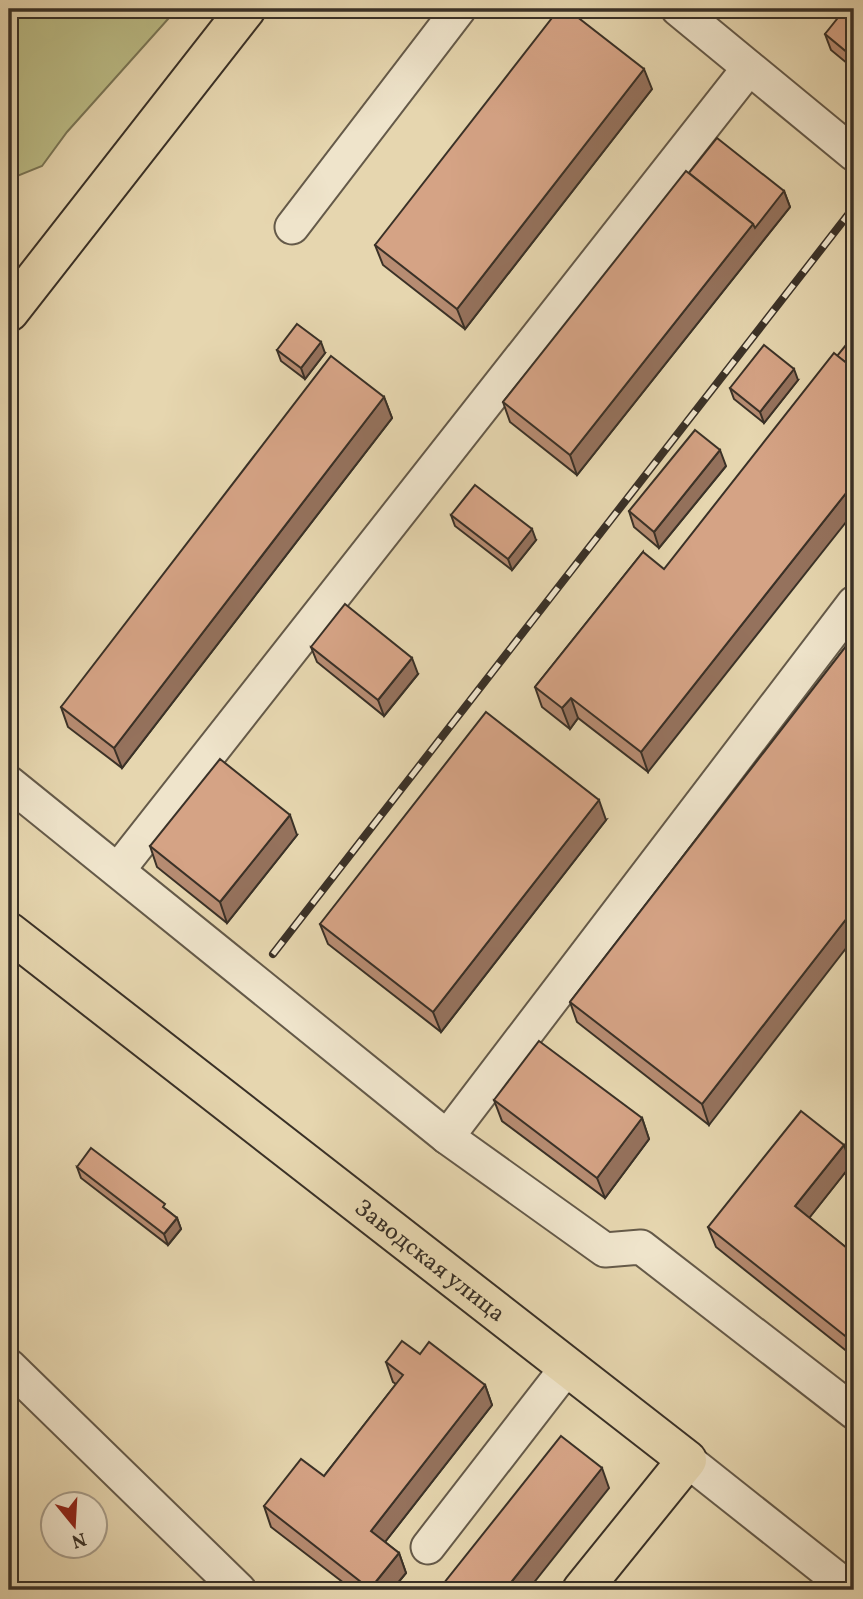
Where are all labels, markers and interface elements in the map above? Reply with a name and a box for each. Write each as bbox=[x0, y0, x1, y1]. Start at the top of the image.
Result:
street label: Заводская улица bbox=[346, 1192, 512, 1331]
north arrow bbox=[38, 1490, 108, 1560]
text: N bbox=[68, 1525, 89, 1554]

